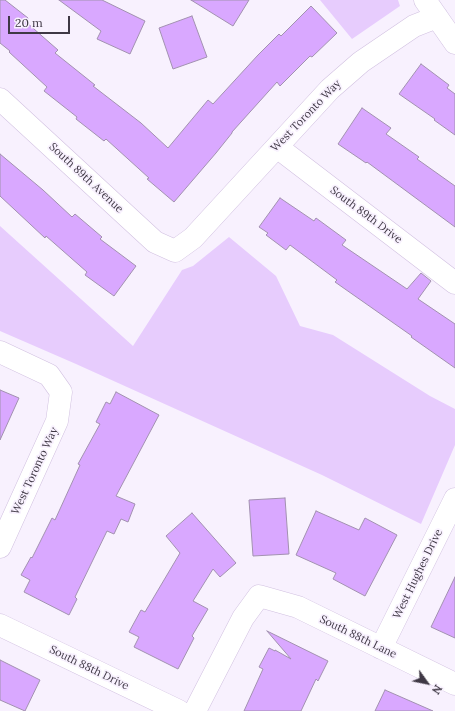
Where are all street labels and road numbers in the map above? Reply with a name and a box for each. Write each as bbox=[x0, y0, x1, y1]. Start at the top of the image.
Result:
street label: West Toronto Way bbox=[268, 77, 344, 155]
street label: South 89th Avenue bbox=[46, 140, 126, 216]
street label: South 89th Drive bbox=[327, 184, 405, 246]
street label: West Toronto Way bbox=[9, 425, 61, 517]
street label: West Hughes Drive bbox=[391, 527, 445, 621]
street label: South 88th Lane bbox=[317, 613, 399, 661]
street label: South 88th Drive bbox=[47, 643, 131, 693]

